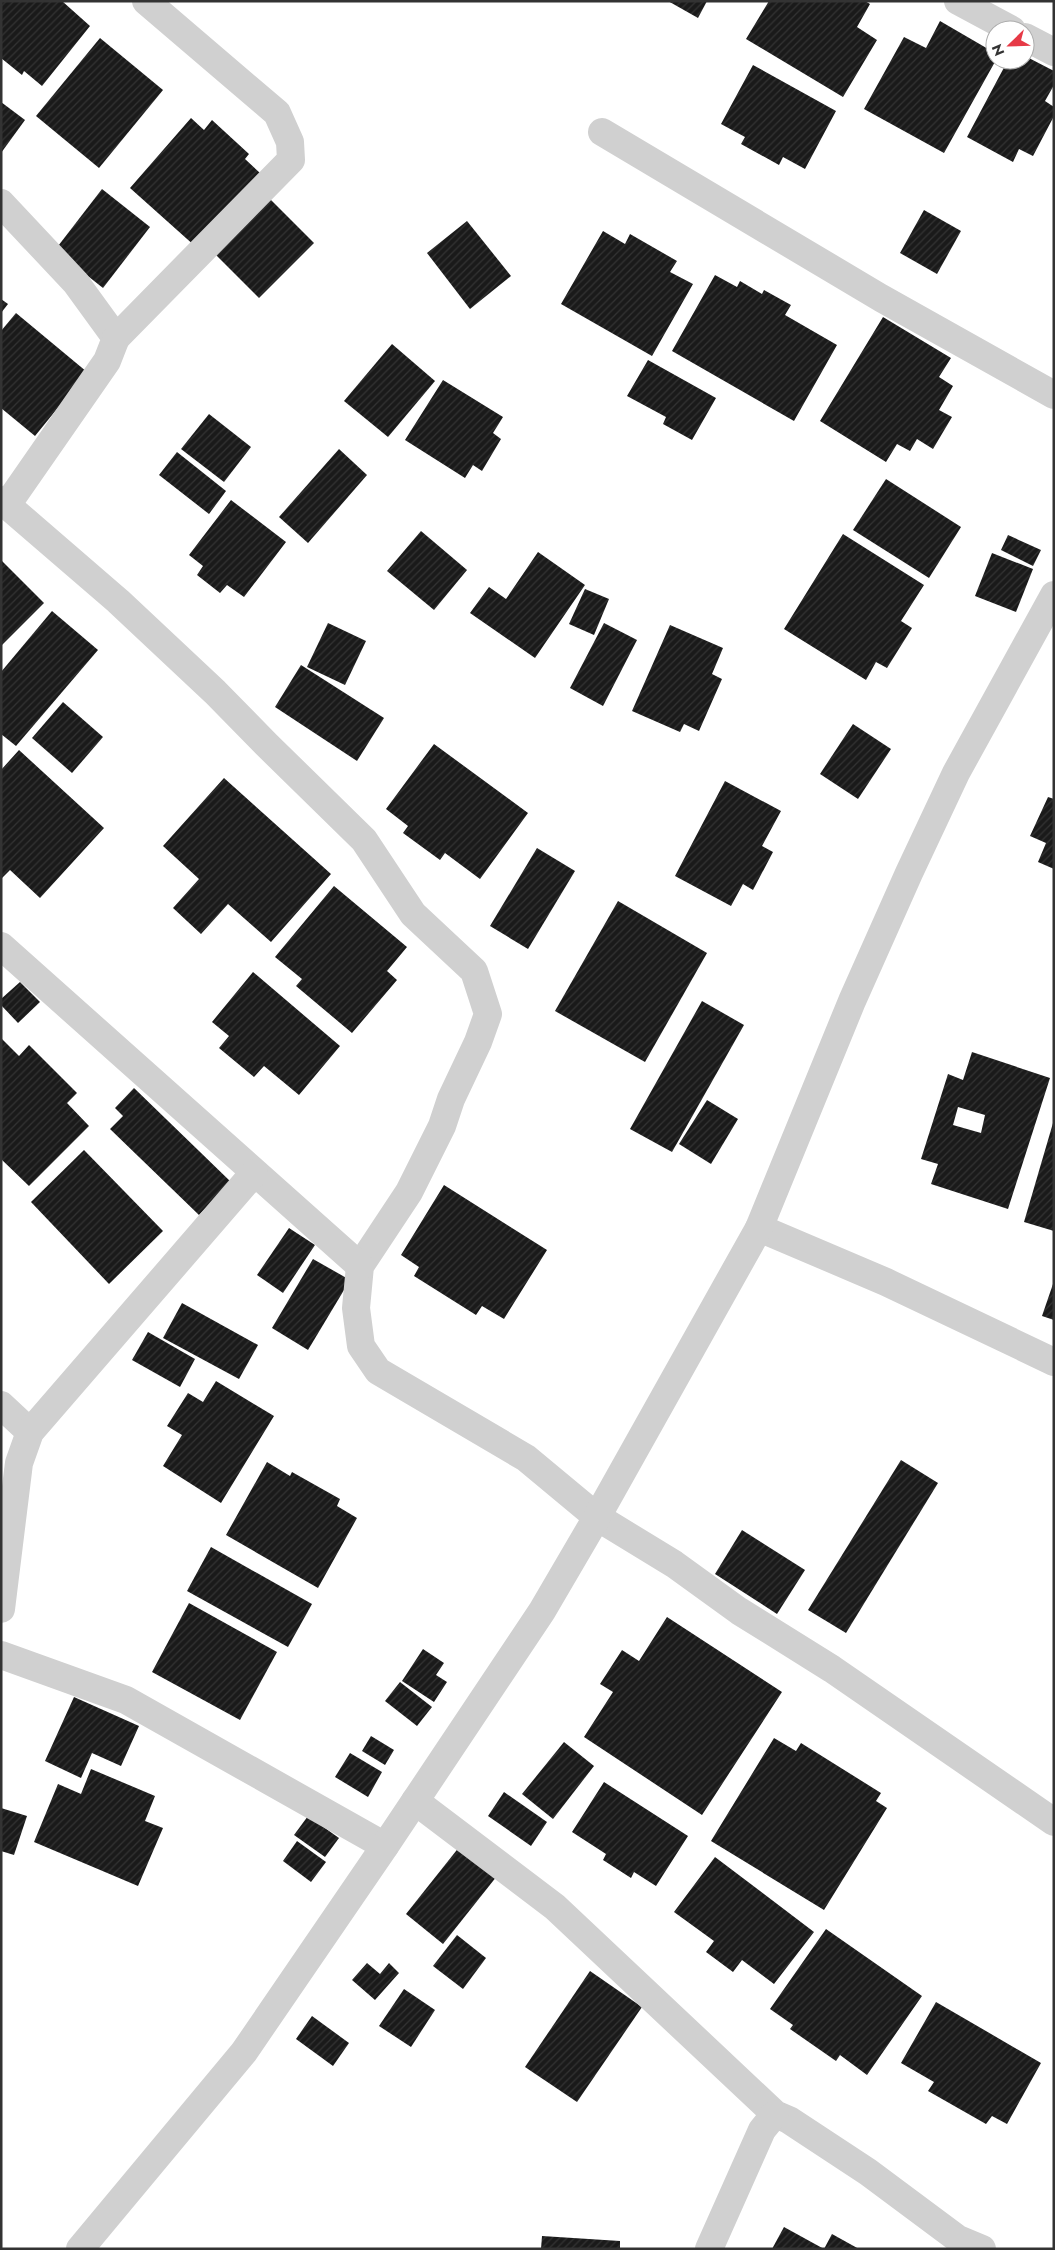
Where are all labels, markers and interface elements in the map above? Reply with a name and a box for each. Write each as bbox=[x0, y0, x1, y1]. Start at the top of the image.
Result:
north arrow bbox=[985, 20, 1035, 70]
text: N bbox=[987, 41, 1009, 59]

